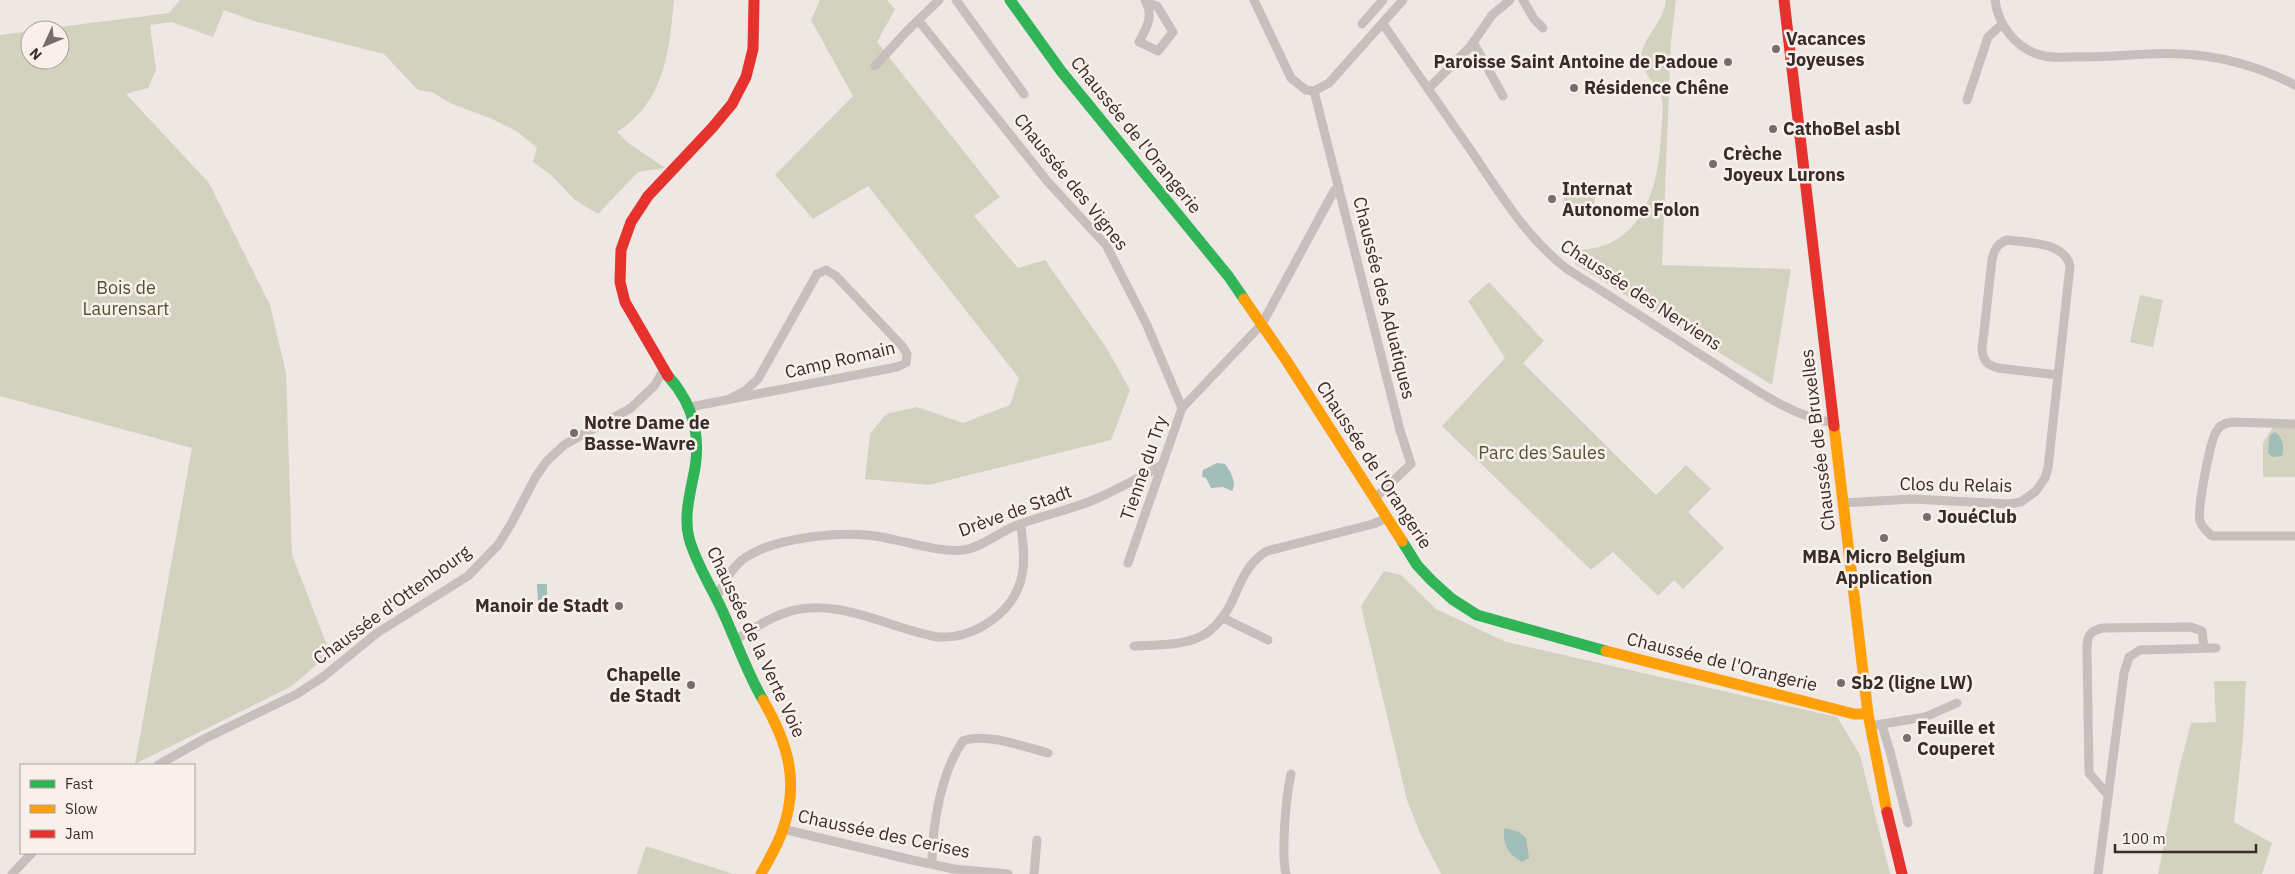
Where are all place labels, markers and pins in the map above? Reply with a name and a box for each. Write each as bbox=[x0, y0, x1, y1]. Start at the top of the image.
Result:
place label: Vacances Joyeuses bbox=[1786, 27, 1866, 71]
marker: Vacances Joyeuses bbox=[1770, 43, 1782, 55]
place label: Paroisse Saint Antoine de Padoue bbox=[1434, 50, 1718, 73]
marker: Paroisse Saint Antoine de Padoue bbox=[1722, 56, 1734, 68]
place label: Résidence Chêne bbox=[1584, 76, 1729, 99]
marker: Résidence Chêne bbox=[1568, 82, 1580, 94]
place label: CathoBel asbl bbox=[1783, 117, 1901, 140]
marker: CathoBel asbl bbox=[1767, 123, 1779, 135]
place label: Crèche Joyeux Lurons bbox=[1723, 142, 1845, 186]
marker: Crèche Joyeux Lurons bbox=[1707, 158, 1719, 170]
place label: Internat Autonome Folon bbox=[1562, 177, 1700, 221]
marker: Internat Autonome Folon bbox=[1546, 193, 1558, 205]
place label: Notre Dame de Basse-Wavre bbox=[584, 411, 710, 455]
marker: Notre Dame de Basse-Wavre bbox=[568, 427, 580, 439]
place label: JouéClub bbox=[1937, 505, 2017, 528]
marker: JouéClub bbox=[1921, 511, 1933, 523]
marker: MBA Micro Belgium Application bbox=[1878, 532, 1890, 544]
place label: MBA Micro Belgium Application bbox=[1802, 545, 1966, 589]
place label: Manoir de Stadt bbox=[475, 594, 609, 617]
marker: Manoir de Stadt bbox=[613, 600, 625, 612]
place label: Chapelle de Stadt bbox=[606, 663, 681, 707]
place label: Sb2 (ligne LW) bbox=[1851, 671, 1973, 694]
marker: Sb2 (ligne LW) bbox=[1835, 677, 1847, 689]
marker: Chapelle de Stadt bbox=[685, 679, 697, 691]
place label: Feuille et Couperet bbox=[1917, 716, 1995, 760]
marker: Feuille et Couperet bbox=[1901, 732, 1913, 744]

